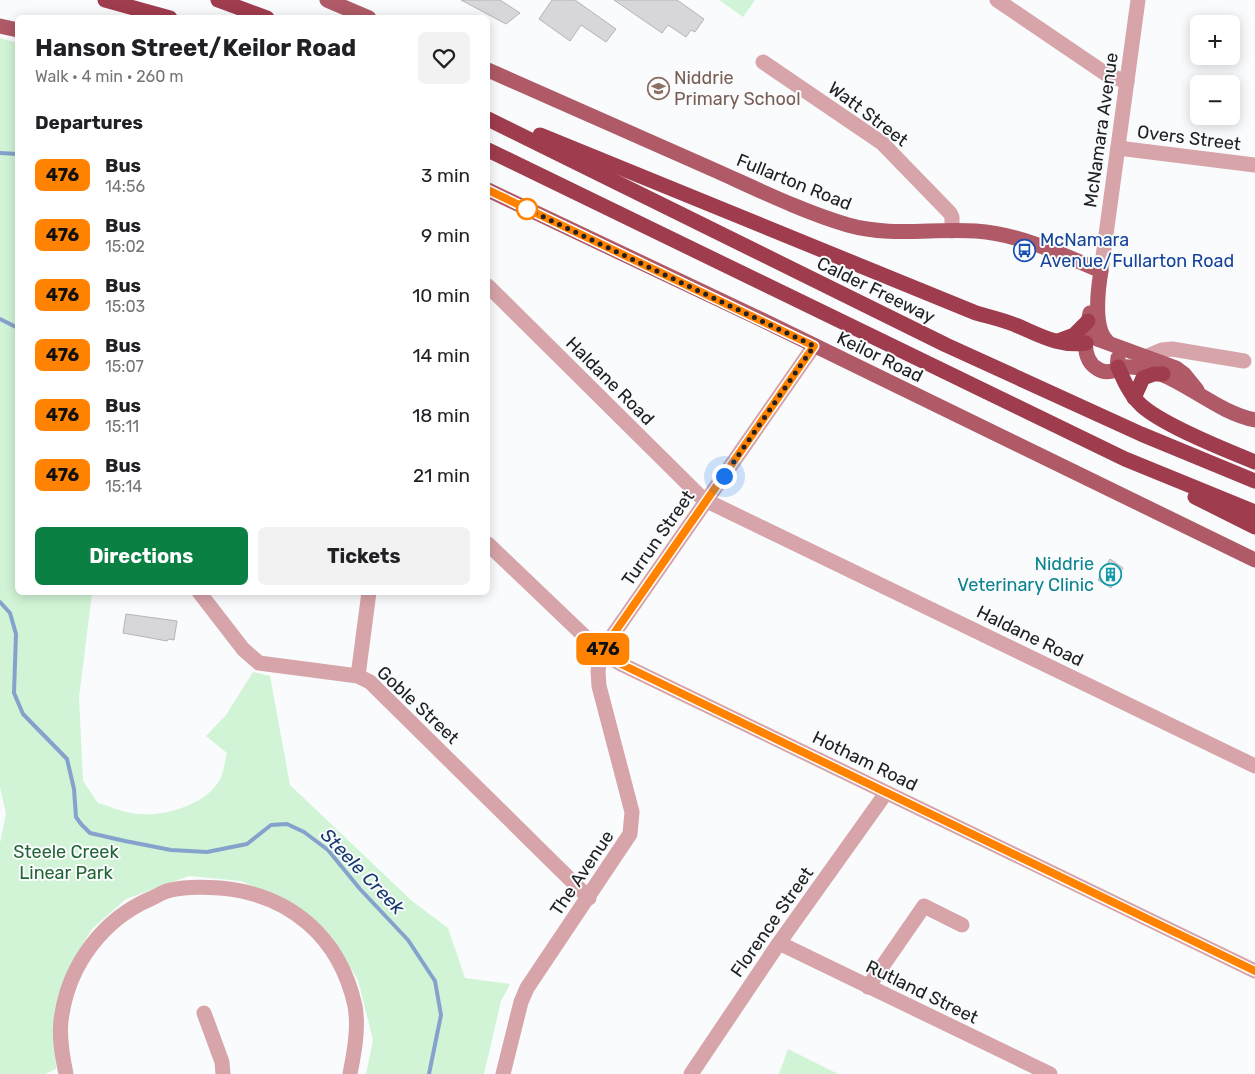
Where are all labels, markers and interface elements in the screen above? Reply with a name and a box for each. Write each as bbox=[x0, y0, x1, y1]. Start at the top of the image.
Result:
map controls bbox=[1190, 15, 1240, 125]
button: + bbox=[1190, 15, 1240, 65]
button: heart bbox=[418, 32, 470, 84]
text: Hanson Street/Keilor Road bbox=[35, 34, 356, 62]
street label: McNamara Avenue bbox=[1079, 51, 1123, 209]
text: Walk · 4 min · 260 m bbox=[35, 67, 184, 86]
place label: Niddrie Primary School bbox=[674, 67, 801, 110]
button: − bbox=[1190, 75, 1240, 125]
school or university icon: Niddrie Primary School bbox=[646, 76, 670, 100]
street label: Watt Street bbox=[824, 77, 912, 151]
text: Departures bbox=[35, 111, 143, 134]
street label: Overs Street bbox=[1136, 121, 1242, 155]
street label: Fullarton Road bbox=[733, 149, 855, 215]
text: Bus bbox=[105, 154, 141, 177]
text: 476 bbox=[46, 164, 79, 186]
text: 3 min bbox=[421, 164, 470, 187]
text: 14:56 bbox=[105, 177, 145, 196]
unlabelled marker bbox=[516, 198, 538, 220]
text: Bus bbox=[105, 214, 141, 237]
text: 476 bbox=[46, 224, 79, 246]
text: 9 min bbox=[421, 224, 470, 247]
place label: McNamara Avenue/Fullarton Road bbox=[1040, 229, 1234, 272]
text: 15:02 bbox=[105, 237, 145, 256]
bus stop icon: McNamara Avenue/Fullarton Road bbox=[1012, 238, 1036, 262]
street label: Calder Freeway bbox=[813, 252, 939, 328]
text: Bus bbox=[105, 274, 141, 297]
text: 476 bbox=[46, 284, 79, 306]
text: 10 min bbox=[412, 284, 470, 307]
text: 15:03 bbox=[105, 297, 145, 316]
street label: Keilor Road bbox=[833, 327, 927, 387]
street label: Haldane Road bbox=[561, 332, 659, 430]
text: Bus bbox=[105, 334, 141, 357]
text: 476 bbox=[46, 344, 79, 366]
text: 14 min bbox=[412, 344, 470, 367]
text: 15:07 bbox=[105, 357, 144, 376]
text: Bus bbox=[105, 394, 141, 417]
text: 476 bbox=[46, 404, 79, 426]
text: 18 min bbox=[412, 404, 470, 427]
text: 15:11 bbox=[105, 417, 139, 436]
text: Bus bbox=[105, 454, 141, 477]
text: 476 bbox=[46, 464, 79, 486]
text: 21 min bbox=[413, 464, 470, 487]
your location bbox=[712, 464, 737, 489]
text: 15:14 bbox=[105, 477, 142, 496]
street label: Turrun Street bbox=[617, 486, 699, 590]
button: Directions bbox=[35, 527, 248, 585]
button: Tickets bbox=[258, 527, 470, 585]
place label: Niddrie Veterinary Clinic bbox=[957, 553, 1094, 596]
building icon: Niddrie Veterinary Clinic bbox=[1098, 562, 1122, 586]
street label: Haldane Road bbox=[973, 601, 1087, 671]
line badge: 476 bbox=[574, 633, 632, 665]
text: 476 bbox=[586, 638, 620, 660]
street label: Goble Street bbox=[372, 661, 464, 749]
street label: Hotham Road bbox=[809, 726, 921, 796]
water label: Steele Creek bbox=[316, 823, 410, 919]
street label: The Avenue bbox=[545, 826, 619, 920]
park label: Steele Creek Linear Park bbox=[13, 841, 119, 884]
street label: Florence Street bbox=[726, 863, 818, 981]
street label: Rutland Street bbox=[862, 955, 982, 1029]

